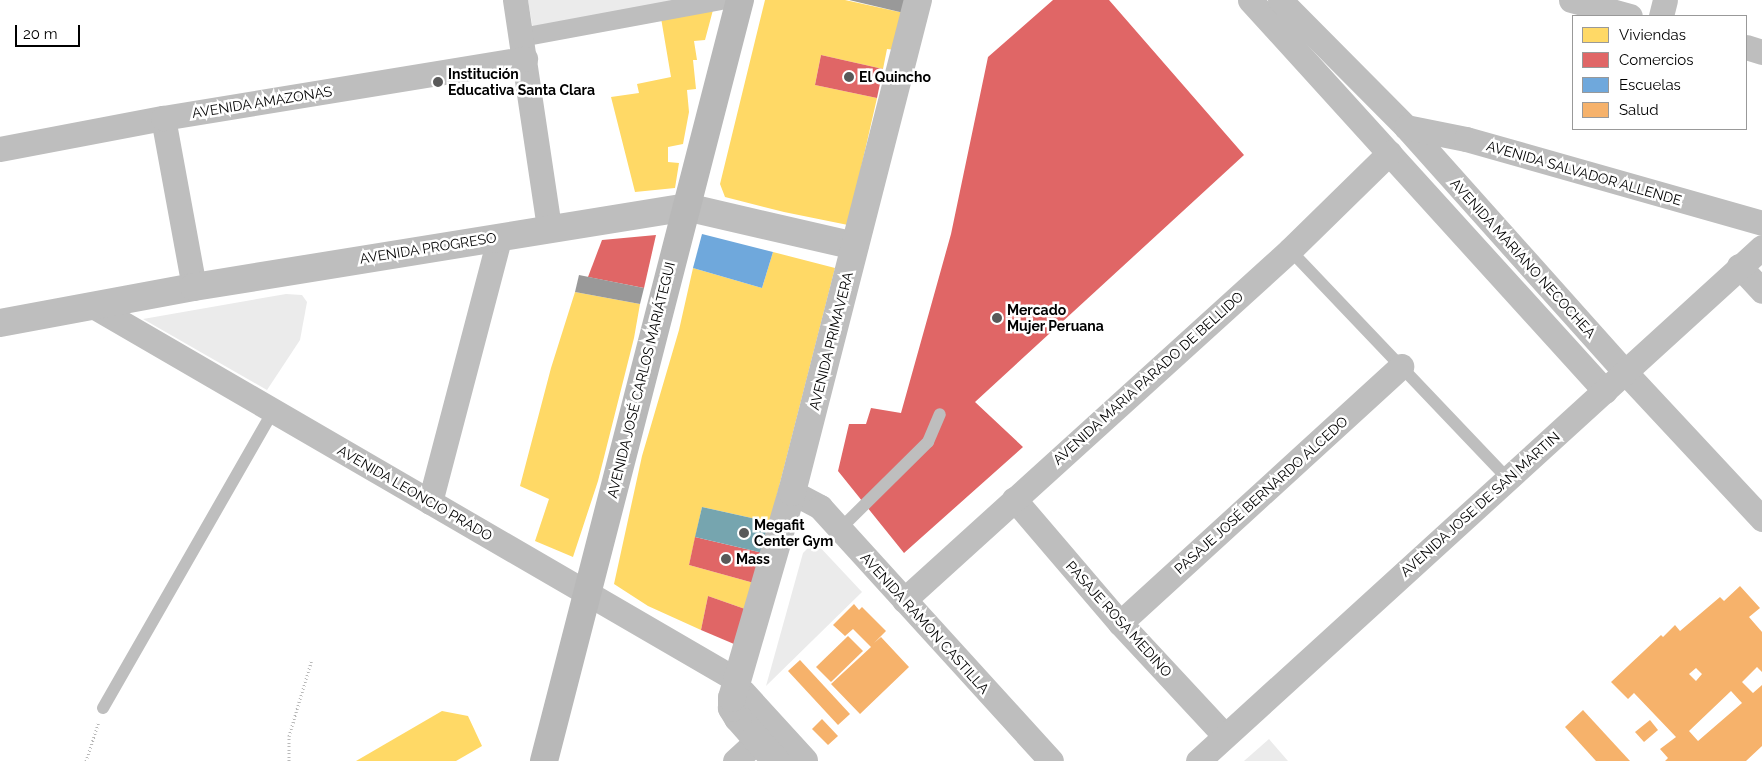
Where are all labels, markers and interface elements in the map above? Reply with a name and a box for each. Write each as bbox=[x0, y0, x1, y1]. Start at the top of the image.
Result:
scale bar bbox=[18, 15, 82, 47]
legend bbox=[1572, 15, 1747, 130]
text: 20 m bbox=[23, 25, 58, 43]
text: Viviendas bbox=[1619, 26, 1686, 44]
text: Comercios bbox=[1619, 51, 1694, 69]
place label: Institución Educativa Santa Clara bbox=[448, 66, 595, 98]
place label: El Quincho bbox=[859, 69, 931, 85]
marker: El Quincho bbox=[843, 71, 855, 83]
marker: Institución Educativa Santa Clara bbox=[432, 76, 444, 88]
text: Escuelas bbox=[1619, 76, 1681, 94]
street label: AVENIDA AMAZONAS bbox=[190, 83, 334, 121]
text: Salud bbox=[1619, 101, 1659, 119]
street label: AVENIDA SALVADOR ALLENDE bbox=[1484, 137, 1684, 209]
street label: AVENIDA MARIANO NECOCHEA bbox=[1447, 175, 1599, 341]
street label: AVENIDA PROGRESO bbox=[358, 229, 498, 267]
street label: AVENIDA JOSÉ CARLOS MARIÁTEGUI bbox=[603, 260, 679, 500]
street label: AVENIDA PRIMAVERA bbox=[806, 270, 856, 412]
street label: AVENIDA MARIA PARADO DE BELLIDO bbox=[1049, 288, 1247, 468]
place label: Mercado Mujer Peruana bbox=[1007, 302, 1104, 334]
marker: Mercado Mujer Peruana bbox=[991, 312, 1003, 324]
street label: PASAJE JOSÉ BERNARDO ALCEDO bbox=[1171, 412, 1351, 578]
street label: AVENIDA JOSE DE SAN MARTIN bbox=[1397, 428, 1563, 580]
street label: AVENIDA LEONCIO PRADO bbox=[334, 442, 496, 544]
place label: Megafit Center Gym bbox=[754, 517, 834, 550]
marker: Megafit Center Gym bbox=[738, 527, 750, 539]
street label: AVENIDA RAMON CASTILLA bbox=[857, 549, 993, 697]
place label: Mass bbox=[736, 551, 770, 567]
marker: Mass bbox=[720, 553, 732, 565]
street label: PASAJE ROSA MEDINO bbox=[1062, 557, 1176, 681]

